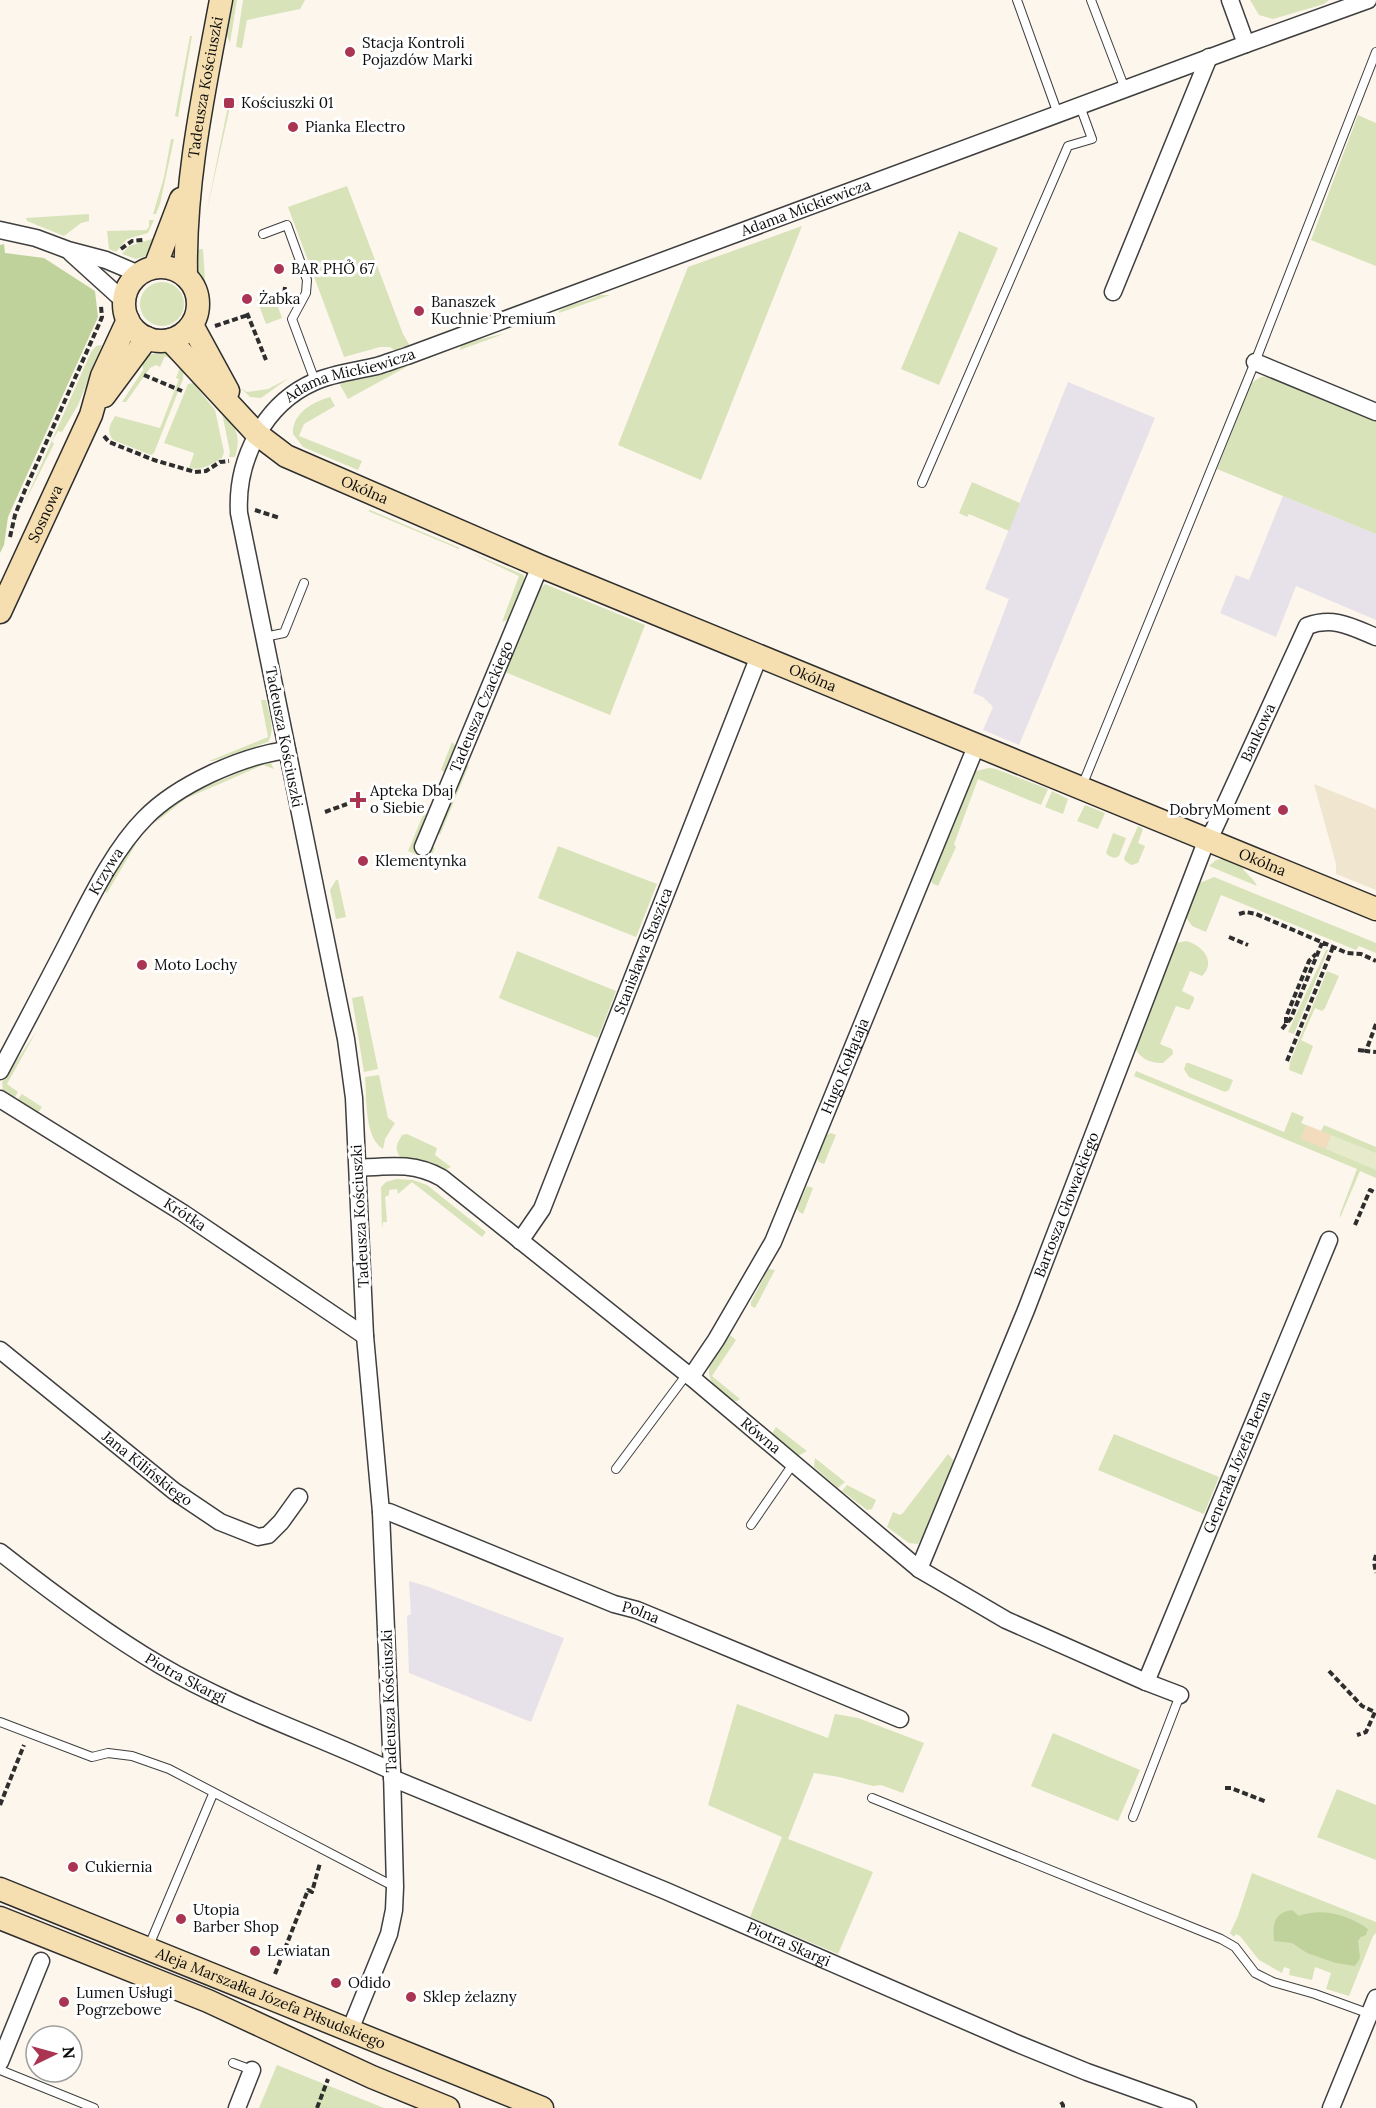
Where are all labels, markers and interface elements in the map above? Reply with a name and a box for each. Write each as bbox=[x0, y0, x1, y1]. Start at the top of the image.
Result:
street label: Tadeusza Kościuszki bbox=[184, 15, 227, 159]
place label: Stacja Kontroli Pojazdów Marki bbox=[362, 33, 473, 69]
marker: Stacja Kontroli Pojazdów Marki bbox=[343, 45, 357, 59]
place label: Kościuszki 01 bbox=[241, 93, 334, 112]
marker: Kościuszki 01 bbox=[222, 96, 236, 110]
place label: Pianka Electro bbox=[305, 117, 405, 136]
marker: Pianka Electro bbox=[286, 120, 300, 134]
street label: Adama Mickiewicza bbox=[737, 174, 873, 240]
place label: BAR PHỞ 67 bbox=[291, 259, 375, 278]
marker: BAR PHỞ 67 bbox=[272, 262, 286, 276]
place label: Żabka bbox=[259, 289, 301, 308]
marker: Żabka bbox=[240, 292, 254, 306]
place label: Banaszek Kuchnie Premium bbox=[431, 292, 556, 328]
marker: Banaszek Kuchnie Premium bbox=[412, 304, 426, 318]
street label: Adama Mickiewicza bbox=[280, 344, 418, 407]
street label: Okólna bbox=[338, 471, 391, 508]
street label: Sosnowa bbox=[23, 482, 66, 546]
street label: Tadeusza Czackiego bbox=[445, 638, 517, 775]
street label: Okólna bbox=[786, 659, 840, 696]
street label: Tadeusza Kościuszki bbox=[262, 665, 307, 809]
street label: Bankowa bbox=[1236, 700, 1279, 765]
place label: Apteka Dbaj o Siebie bbox=[369, 781, 453, 817]
marker: Apteka Dbaj o Siebie bbox=[351, 793, 365, 807]
place label: DobryMoment bbox=[1169, 800, 1271, 819]
marker: DobryMoment bbox=[1276, 803, 1290, 817]
street label: Krzywa bbox=[84, 843, 127, 898]
street label: Okólna bbox=[1236, 844, 1289, 880]
place label: Klementynka bbox=[375, 851, 467, 870]
marker: Klementynka bbox=[356, 854, 370, 868]
street label: Stanisława Staszica bbox=[609, 885, 676, 1017]
place label: Moto Lochy bbox=[154, 955, 237, 974]
marker: Moto Lochy bbox=[135, 958, 149, 972]
street label: Hugo Kołłątaja bbox=[816, 1015, 873, 1117]
street label: Bartosza Głowackiego bbox=[1029, 1129, 1103, 1280]
street label: Tadeusza Kościuszki bbox=[346, 1144, 373, 1288]
street label: Krótka bbox=[160, 1193, 210, 1235]
street label: Generała Józefa Bema bbox=[1199, 1388, 1275, 1536]
street label: Równa bbox=[737, 1413, 785, 1458]
street label: Jana Kilińskiego bbox=[98, 1426, 196, 1510]
street label: Polna bbox=[620, 1596, 663, 1627]
street label: Tadeusza Kościuszki bbox=[377, 1629, 400, 1773]
street label: Piotra Skargi bbox=[142, 1648, 230, 1707]
place label: Cukiernia bbox=[85, 1857, 153, 1876]
marker: Cukiernia bbox=[66, 1860, 80, 1874]
place label: Utopia Barber Shop bbox=[193, 1900, 279, 1936]
marker: Utopia Barber Shop bbox=[174, 1912, 188, 1926]
street label: Piotra Skargi bbox=[744, 1917, 834, 1970]
place label: Lewiatan bbox=[267, 1941, 330, 1960]
street label: Aleja Marszałka Józefa Piłsudskiego bbox=[152, 1943, 389, 2053]
marker: Lewiatan bbox=[248, 1944, 262, 1958]
place label: Odido bbox=[348, 1973, 391, 1992]
marker: Odido bbox=[329, 1976, 343, 1990]
place label: Lumen Usługi Pogrzebowe bbox=[76, 1983, 173, 2019]
place label: Sklep żelazny bbox=[423, 1987, 517, 2006]
marker: Sklep żelazny bbox=[404, 1990, 418, 2004]
marker: Lumen Usługi Pogrzebowe bbox=[57, 1995, 71, 2009]
north arrow bbox=[24, 2024, 84, 2084]
text: N bbox=[58, 2046, 79, 2060]

